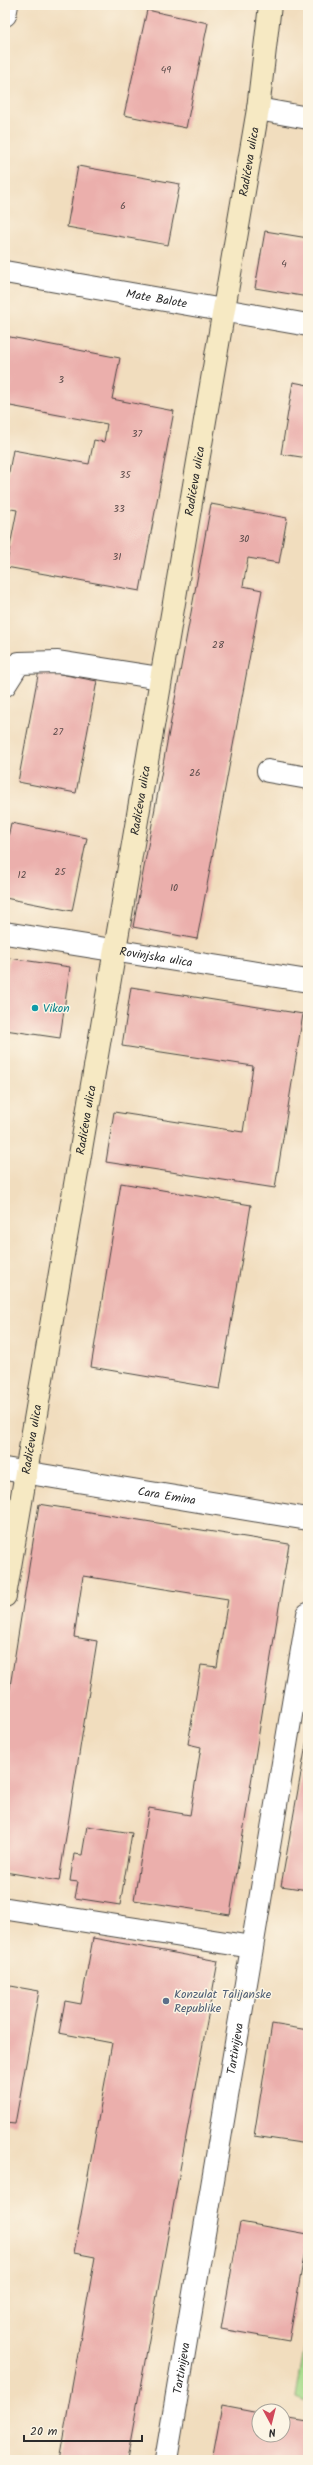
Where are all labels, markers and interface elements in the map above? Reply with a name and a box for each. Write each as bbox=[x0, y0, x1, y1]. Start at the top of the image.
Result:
house number: 49 bbox=[161, 62, 171, 78]
street label: Radićeva ulica bbox=[234, 125, 265, 198]
house number: 6 bbox=[120, 198, 126, 214]
house number: 4 bbox=[281, 256, 287, 272]
street label: Mate Balote bbox=[125, 284, 189, 314]
house number: 3 bbox=[58, 372, 64, 388]
house number: 37 bbox=[132, 426, 143, 442]
street label: Radićeva ulica bbox=[180, 444, 211, 517]
house number: 35 bbox=[119, 467, 131, 483]
house number: 33 bbox=[113, 501, 125, 517]
house number: 30 bbox=[239, 531, 249, 547]
house number: 31 bbox=[113, 549, 121, 565]
house number: 28 bbox=[212, 637, 225, 653]
house number: 27 bbox=[53, 724, 64, 740]
street label: Radićeva ulica bbox=[126, 764, 156, 837]
house number: 26 bbox=[189, 765, 201, 781]
house number: 25 bbox=[54, 864, 66, 880]
house number: 12 bbox=[18, 867, 27, 883]
house number: 10 bbox=[170, 880, 178, 896]
street label: Rovinjska ulica bbox=[118, 942, 194, 973]
place label: Vikon bbox=[43, 999, 70, 1018]
marker: Vikon bbox=[30, 1003, 40, 1013]
street label: Radićeva ulica bbox=[71, 1083, 102, 1156]
street label: Radićeva ulica bbox=[17, 1403, 47, 1476]
street label: Cara Emina bbox=[136, 1482, 198, 1510]
place label: Konzulat Talijanske Republike bbox=[174, 1985, 272, 2018]
marker: Konzulat Talijanske Republike bbox=[161, 1996, 171, 2006]
street label: Tartinijeva bbox=[222, 2021, 249, 2076]
street label: Tartinijeva bbox=[168, 2341, 196, 2396]
north arrow bbox=[251, 2403, 291, 2443]
scale bar bbox=[24, 2417, 142, 2443]
text: 20 m bbox=[30, 2422, 58, 2441]
text: N bbox=[268, 2423, 277, 2441]

